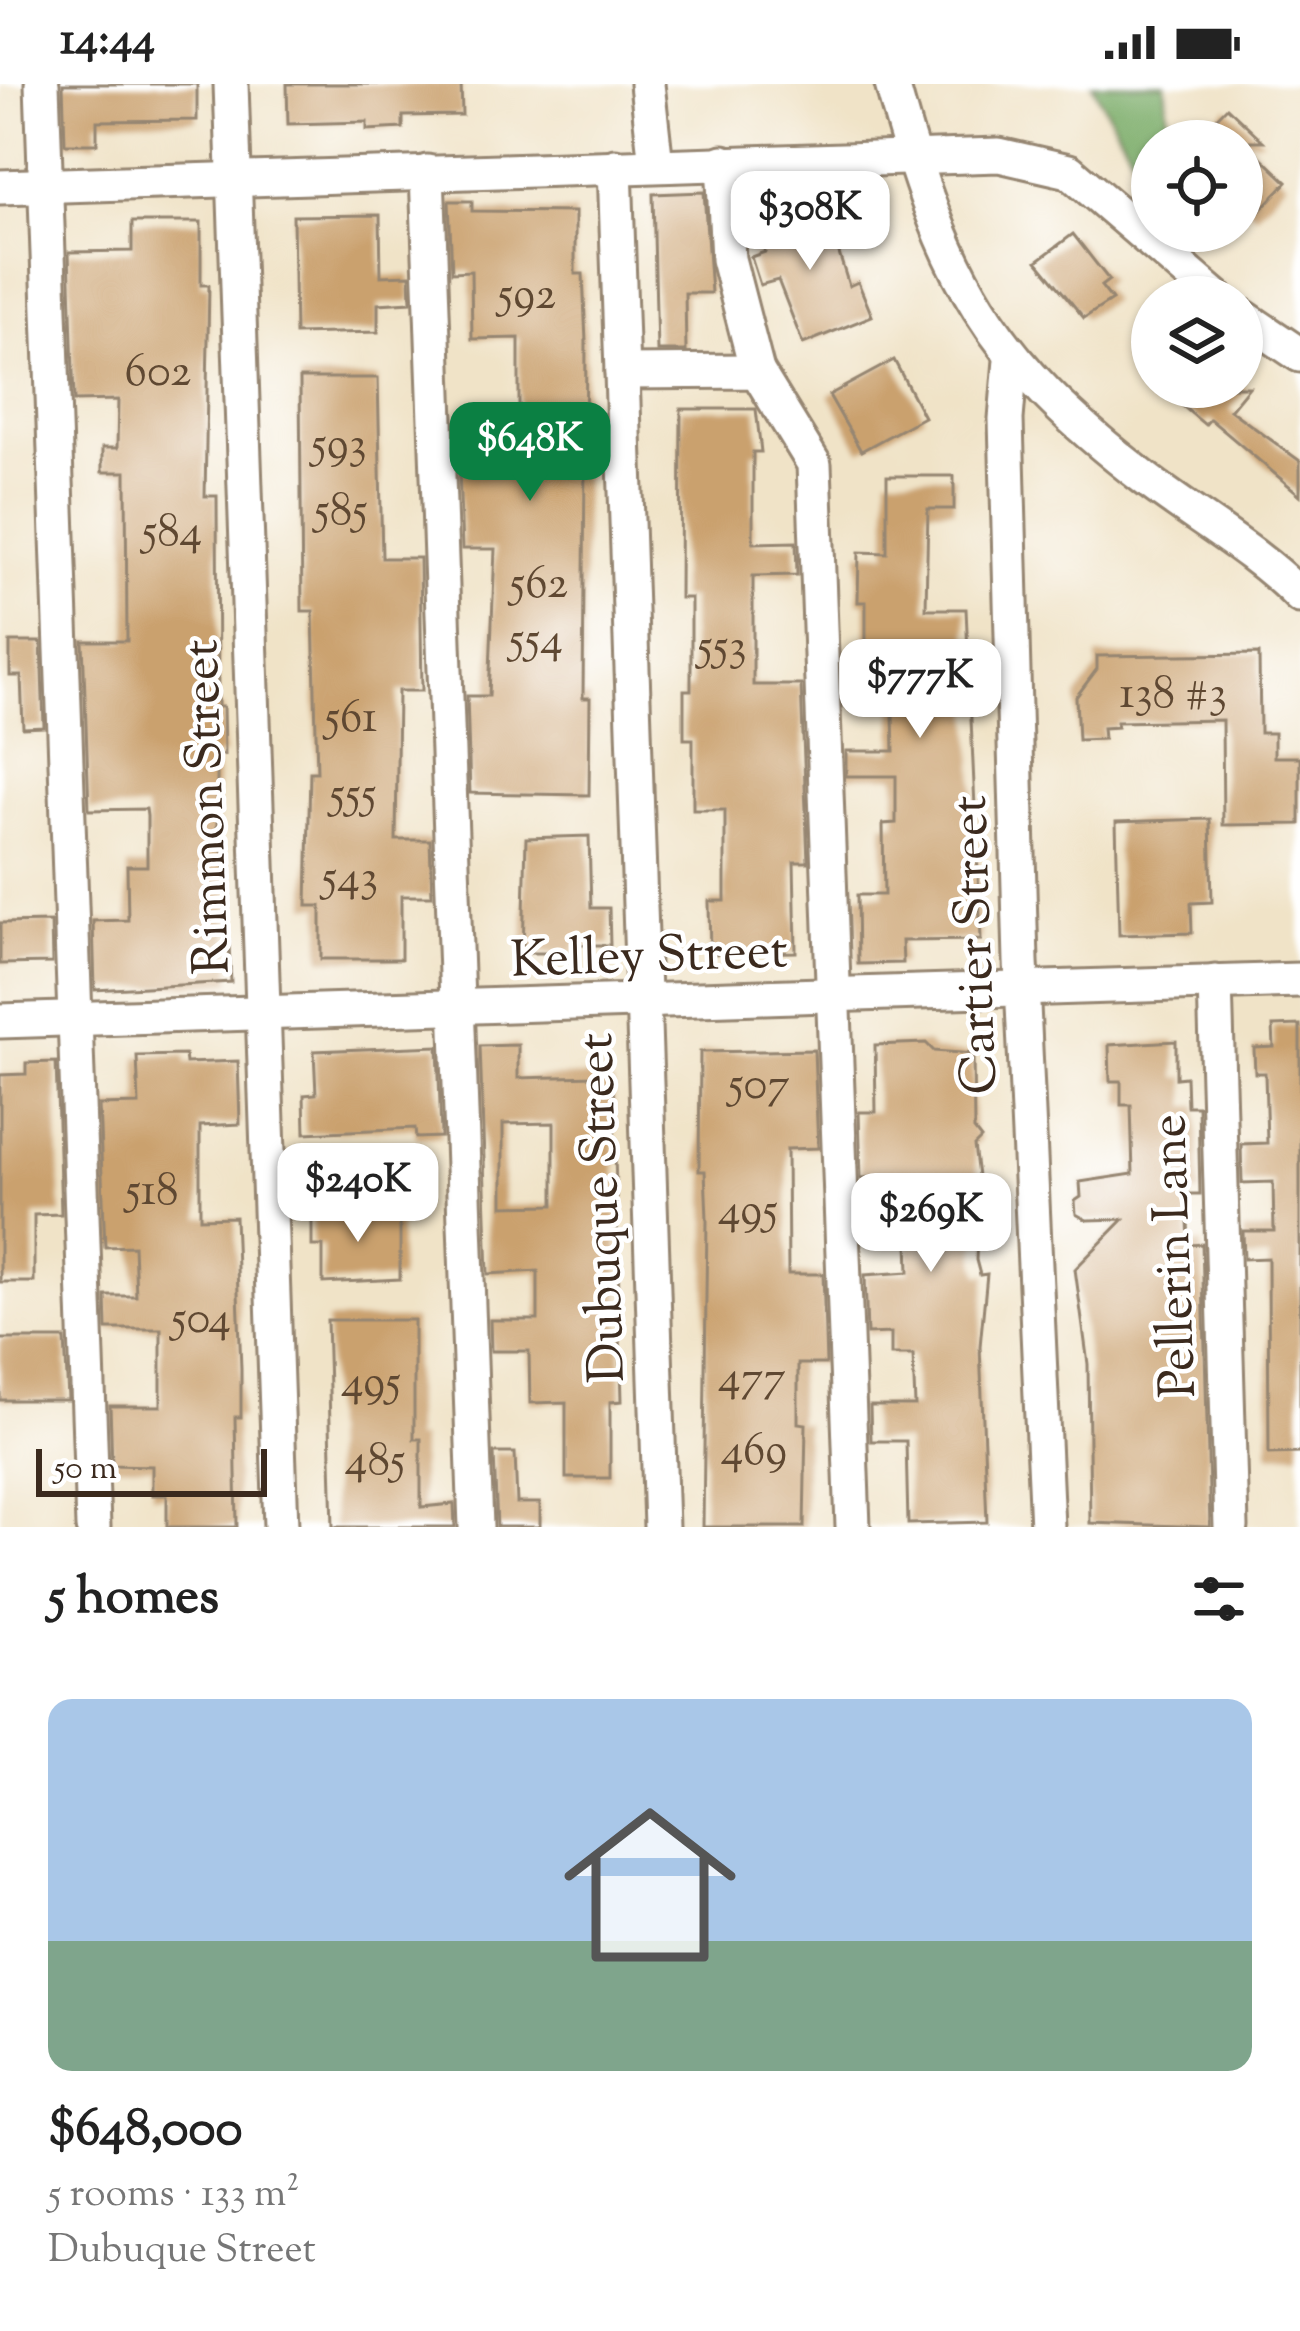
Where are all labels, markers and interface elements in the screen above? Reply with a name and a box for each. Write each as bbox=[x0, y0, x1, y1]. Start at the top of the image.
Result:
text: 14:44 bbox=[60, 10, 155, 75]
map controls bbox=[1131, 120, 1263, 408]
button: locate bbox=[1131, 120, 1263, 252]
pin: $308K bbox=[726, 171, 894, 273]
text: $308K bbox=[758, 182, 862, 238]
house number: 592 bbox=[495, 265, 556, 330]
button: layers bbox=[1131, 276, 1263, 408]
house number: 602 bbox=[125, 342, 191, 407]
pin: $648K bbox=[446, 402, 614, 504]
text: $648K bbox=[477, 413, 583, 469]
house number: 593 bbox=[308, 415, 367, 480]
house number: 585 bbox=[311, 481, 368, 546]
house number: 584 bbox=[139, 502, 202, 567]
house number: 562 bbox=[507, 554, 568, 619]
house number: 554 bbox=[506, 610, 563, 675]
house number: 553 bbox=[694, 617, 747, 682]
street label: Rimmon Street bbox=[167, 638, 252, 976]
pin: $777K bbox=[836, 639, 1004, 741]
text: $777K bbox=[866, 650, 974, 706]
house number: 138 #3 bbox=[1119, 664, 1227, 729]
house number: 561 bbox=[322, 688, 377, 753]
house number: 555 bbox=[327, 765, 376, 830]
street label: Cartier Street bbox=[936, 794, 1019, 1096]
house number: 543 bbox=[319, 848, 378, 913]
street label: Kelley Street bbox=[509, 917, 789, 1000]
street label: Dubuque Street bbox=[562, 1032, 647, 1384]
house number: 507 bbox=[725, 1055, 790, 1120]
street label: Pellerin Lane bbox=[1135, 1113, 1218, 1399]
pin: $240K bbox=[274, 1143, 442, 1245]
text: $240K bbox=[304, 1154, 412, 1210]
house number: 518 bbox=[122, 1161, 179, 1226]
pin: $269K bbox=[847, 1173, 1015, 1275]
house number: 495 bbox=[718, 1181, 778, 1246]
text: $269K bbox=[878, 1184, 984, 1240]
house number: 504 bbox=[168, 1289, 231, 1354]
house number: 477 bbox=[718, 1348, 786, 1413]
house number: 495 bbox=[341, 1353, 401, 1418]
house number: 469 bbox=[721, 1421, 787, 1486]
house number: 485 bbox=[345, 1431, 405, 1496]
scale bar bbox=[36, 1443, 267, 1496]
text: 50 m bbox=[54, 1446, 117, 1494]
text: 5 homes bbox=[48, 1563, 219, 1636]
icon: filters bbox=[1186, 1566, 1252, 1632]
icon: home bbox=[542, 1777, 758, 1993]
text: $648,000 bbox=[48, 2095, 242, 2168]
text: 5 rooms · 133 m² bbox=[48, 2168, 299, 2224]
text: Dubuque Street bbox=[48, 2224, 316, 2280]

